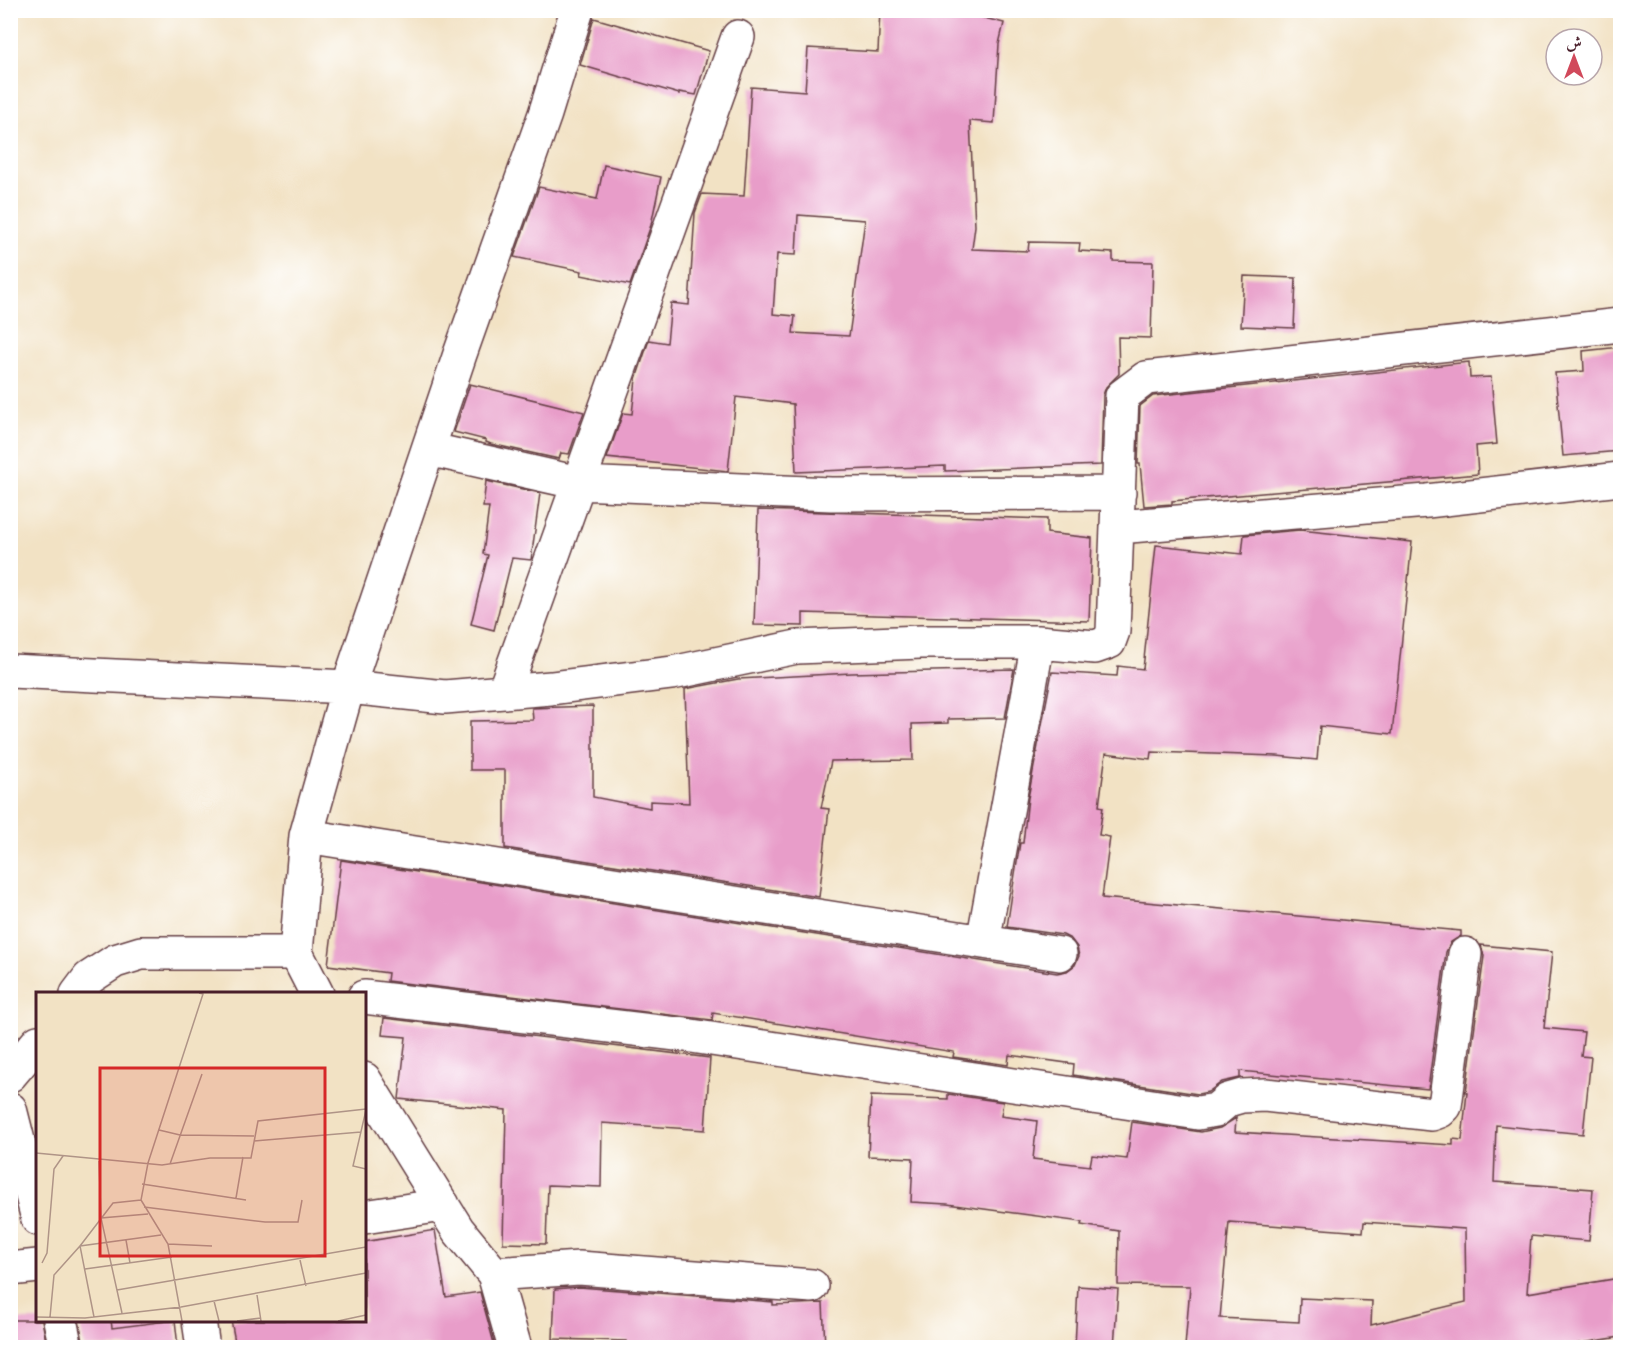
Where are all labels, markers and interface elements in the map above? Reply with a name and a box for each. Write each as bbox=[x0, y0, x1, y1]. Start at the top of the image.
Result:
north arrow bbox=[1544, 27, 1604, 87]
text: ش bbox=[1566, 33, 1582, 53]
inset map bbox=[36, 992, 366, 1322]

